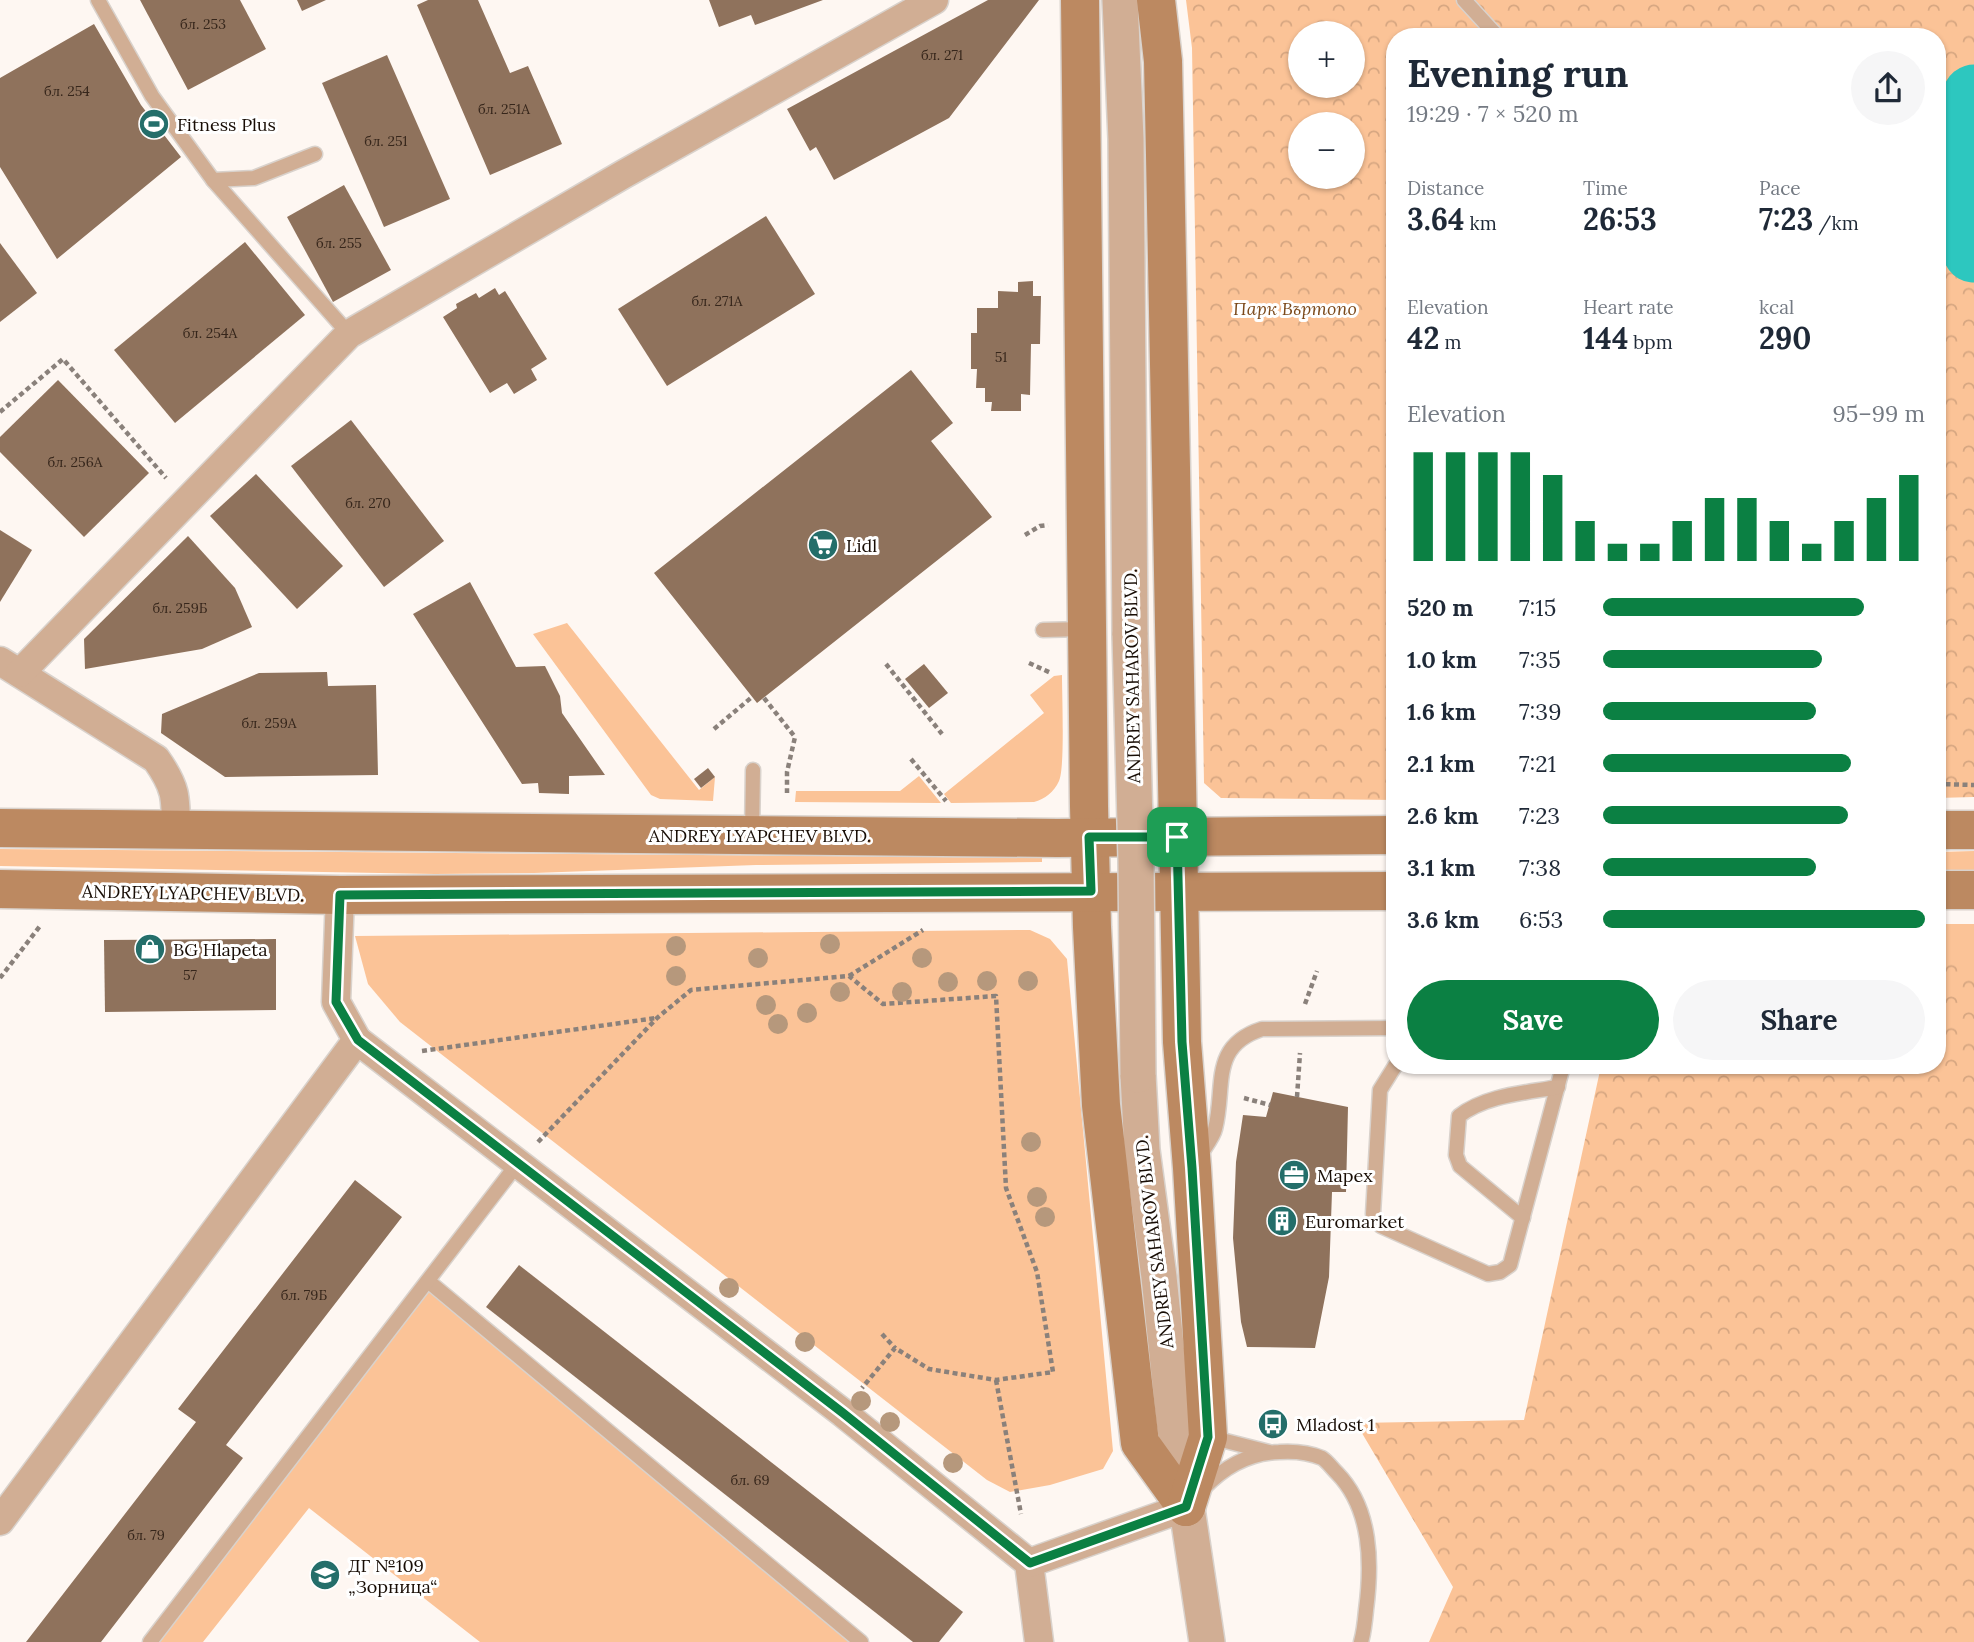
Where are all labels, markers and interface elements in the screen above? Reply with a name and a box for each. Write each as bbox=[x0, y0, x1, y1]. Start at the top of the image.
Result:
house number: бл. 253 bbox=[180, 15, 226, 33]
map controls bbox=[1288, 21, 1365, 189]
button: + bbox=[1288, 21, 1365, 98]
house number: бл. 271 bbox=[921, 46, 963, 64]
text: Evening run bbox=[1407, 49, 1629, 97]
button: share bbox=[1851, 51, 1925, 125]
house number: бл. 254 bbox=[44, 82, 90, 100]
text: 19:29 · 7 × 520 m bbox=[1407, 99, 1579, 128]
house number: бл. 251А bbox=[478, 100, 530, 118]
sports icon: Fitness Plus bbox=[137, 107, 171, 141]
button: − bbox=[1288, 112, 1365, 189]
place label: Fitness Plus bbox=[177, 113, 276, 136]
house number: бл. 251 bbox=[364, 132, 408, 150]
text: Distance bbox=[1407, 176, 1484, 200]
text: Time bbox=[1583, 176, 1628, 200]
text: Pace bbox=[1759, 176, 1801, 200]
text: 3.64 bbox=[1407, 200, 1464, 238]
text: 26:53 bbox=[1583, 200, 1657, 238]
text: 7:23 bbox=[1759, 200, 1813, 238]
text: km bbox=[1464, 211, 1497, 235]
text: /km bbox=[1813, 211, 1859, 235]
house number: бл. 255 bbox=[316, 234, 362, 252]
house number: бл. 271А bbox=[691, 292, 743, 310]
text: Elevation bbox=[1407, 295, 1489, 319]
text: Heart rate bbox=[1583, 295, 1674, 319]
text: kcal bbox=[1759, 295, 1794, 319]
park label: Парк Въртопо bbox=[1233, 297, 1357, 320]
text: 42 bbox=[1407, 319, 1439, 357]
text: 144 bbox=[1583, 319, 1628, 357]
text: 290 bbox=[1759, 319, 1811, 357]
house number: бл. 254А bbox=[183, 324, 238, 342]
text: m bbox=[1439, 330, 1461, 354]
text: bpm bbox=[1628, 330, 1673, 354]
house number: 51 bbox=[995, 348, 1007, 366]
text: Elevation bbox=[1407, 399, 1506, 428]
text: 95–99 m bbox=[1832, 399, 1925, 428]
house number: бл. 256А bbox=[47, 453, 103, 471]
house number: бл. 270 bbox=[345, 494, 391, 512]
supermarket icon: Lidl bbox=[806, 528, 840, 562]
place label: Lidl bbox=[846, 534, 877, 557]
street label: ANDREY SAHAROV BLVD. bbox=[1119, 568, 1145, 785]
text: 520 m bbox=[1407, 593, 1474, 622]
text: 7:15 bbox=[1519, 593, 1556, 622]
house number: бл. 259Б bbox=[153, 599, 208, 617]
text: 1.0 km bbox=[1407, 645, 1477, 674]
text: 7:35 bbox=[1519, 645, 1561, 674]
text: 1.6 km bbox=[1407, 697, 1476, 726]
text: 7:39 bbox=[1519, 697, 1561, 726]
house number: бл. 259А bbox=[241, 714, 297, 732]
text: 2.1 km bbox=[1407, 749, 1475, 778]
text: 7:21 bbox=[1519, 749, 1556, 778]
text: 2.6 km bbox=[1407, 801, 1479, 830]
text: 7:23 bbox=[1519, 801, 1560, 830]
pin bbox=[1147, 807, 1207, 867]
icon: arrive bbox=[1158, 818, 1196, 856]
street label: ANDREY LYAPCHEV BLVD. bbox=[648, 824, 871, 847]
text: 3.1 km bbox=[1407, 853, 1475, 882]
text: 7:38 bbox=[1519, 853, 1561, 882]
street label: ANDREY LYAPCHEV BLVD. bbox=[81, 880, 304, 906]
text: 3.6 km bbox=[1407, 905, 1479, 934]
text: 6:53 bbox=[1519, 905, 1563, 934]
shop icon: BG Hlapeta bbox=[133, 932, 167, 966]
place label: BG Hlapeta bbox=[173, 938, 267, 961]
house number: 57 bbox=[183, 966, 198, 984]
button: Save bbox=[1407, 980, 1659, 1060]
button: Share bbox=[1673, 980, 1925, 1060]
street label: ANDREY SAHAROV BLVD. bbox=[1129, 1134, 1179, 1351]
office icon: Mapex bbox=[1277, 1158, 1311, 1192]
place label: Mapex bbox=[1317, 1164, 1373, 1187]
building icon: Euromarket bbox=[1265, 1204, 1299, 1238]
place label: Euromarket bbox=[1305, 1210, 1404, 1233]
house number: бл. 79Б bbox=[281, 1286, 327, 1304]
bus stop icon: Mladost 1 bbox=[1256, 1407, 1290, 1441]
place label: Mladost 1 bbox=[1296, 1413, 1375, 1436]
house number: бл. 69 bbox=[730, 1471, 770, 1489]
house number: бл. 79 bbox=[127, 1526, 165, 1544]
place label: ДГ №109 „Зорница“ bbox=[348, 1554, 438, 1598]
school or university icon: ДГ №109 „Зорница“ bbox=[308, 1558, 342, 1592]

